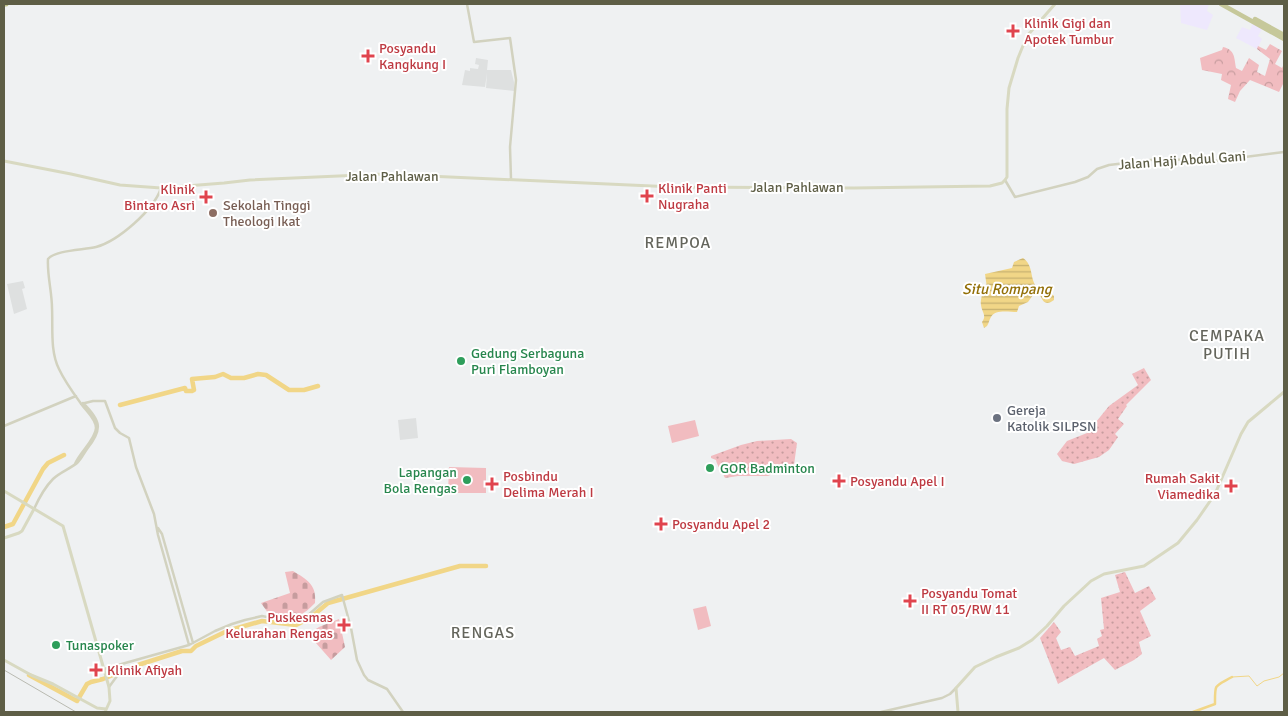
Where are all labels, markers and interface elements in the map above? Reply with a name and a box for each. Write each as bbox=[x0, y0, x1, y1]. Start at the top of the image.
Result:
place label: Klinik Gigi dan Apotek Tumbur bbox=[1024, 15, 1115, 48]
marker: Klinik Gigi dan Apotek Tumbur bbox=[1006, 24, 1020, 38]
place label: Posyandu Kangkung I bbox=[379, 40, 446, 73]
marker: Posyandu Kangkung I bbox=[361, 49, 375, 63]
street label: Jalan Haji Abdul Gani bbox=[1118, 148, 1246, 173]
street label: Jalan Pahlawan bbox=[345, 168, 439, 185]
street label: Jalan Pahlawan bbox=[750, 179, 844, 196]
place label: Klinik Panti Nugraha bbox=[658, 180, 727, 213]
place label: Klinik Bintaro Asri bbox=[124, 181, 195, 214]
marker: Klinik Panti Nugraha bbox=[640, 189, 654, 203]
marker: Klinik Bintaro Asri bbox=[199, 190, 213, 204]
place label: Sekolah Tinggi Theologi Ikat bbox=[223, 197, 311, 230]
marker: Sekolah Tinggi Theologi Ikat bbox=[207, 207, 219, 219]
district label: REMPOA bbox=[645, 233, 711, 253]
water label: Situ Rompang bbox=[962, 280, 1053, 298]
district label: CEMPAKA PUTIH bbox=[1189, 326, 1265, 364]
place label: Gedung Serbaguna Puri Flamboyan bbox=[471, 345, 584, 378]
marker: Gedung Serbaguna Puri Flamboyan bbox=[455, 355, 467, 367]
place label: Gereja Katolik SILPSN bbox=[1007, 402, 1097, 435]
marker: Gereja Katolik SILPSN bbox=[991, 412, 1003, 424]
place label: GOR Badminton bbox=[720, 460, 815, 477]
marker: GOR Badminton bbox=[704, 462, 716, 474]
place label: Lapangan Bola Rengas bbox=[383, 464, 457, 497]
place label: Posbindu Delima Merah I bbox=[503, 468, 594, 501]
place label: Rumah Sakit Viamedika bbox=[1145, 470, 1220, 503]
place label: Posyandu Apel I bbox=[850, 473, 945, 490]
marker: Lapangan Bola Rengas bbox=[461, 474, 473, 486]
marker: Posyandu Apel I bbox=[832, 474, 846, 488]
marker: Posbindu Delima Merah I bbox=[485, 477, 499, 491]
marker: Rumah Sakit Viamedika bbox=[1224, 479, 1238, 493]
place label: Posyandu Apel 2 bbox=[672, 516, 770, 533]
marker: Posyandu Apel 2 bbox=[654, 517, 668, 531]
place label: Posyandu Tomat II RT 05/RW 11 bbox=[921, 585, 1017, 618]
marker: Posyandu Tomat II RT 05/RW 11 bbox=[903, 594, 917, 608]
place label: Puskesmas Kelurahan Rengas bbox=[225, 609, 333, 642]
marker: Puskesmas Kelurahan Rengas bbox=[337, 618, 351, 632]
district label: RENGAS bbox=[451, 623, 515, 643]
place label: Tunaspoker bbox=[66, 637, 135, 654]
marker: Tunaspoker bbox=[50, 639, 62, 651]
place label: Klinik Afiyah bbox=[107, 662, 182, 679]
marker: Klinik Afiyah bbox=[89, 663, 103, 677]

